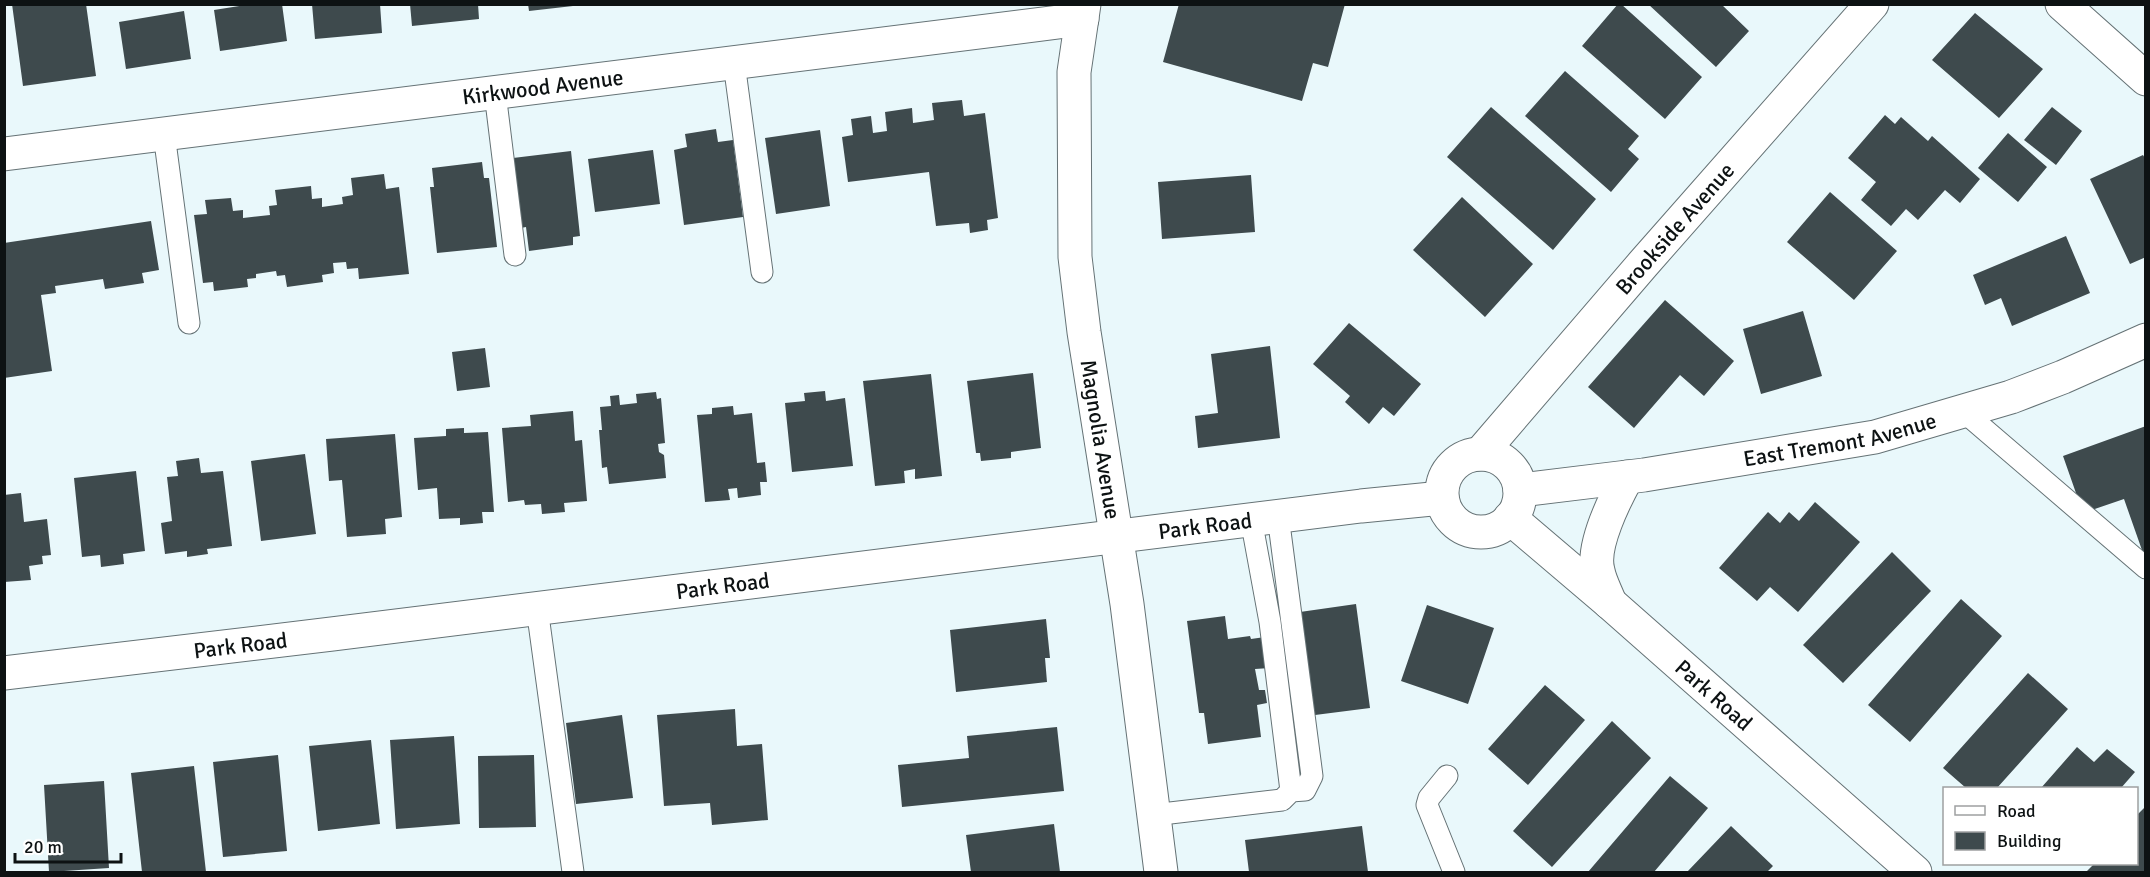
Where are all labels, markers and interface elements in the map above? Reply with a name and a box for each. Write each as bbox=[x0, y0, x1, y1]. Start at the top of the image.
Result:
street label: Kirkwood Avenue bbox=[461, 63, 625, 110]
street label: Brookside Avenue bbox=[1610, 157, 1740, 300]
street label: Magnolia Avenue bbox=[1075, 358, 1127, 521]
street label: East Tremont Avenue bbox=[1741, 406, 1939, 472]
street label: Park Road bbox=[1157, 506, 1253, 545]
street label: Park Road bbox=[674, 566, 771, 605]
street label: Park Road bbox=[192, 626, 289, 664]
street label: Park Road bbox=[1670, 653, 1758, 736]
legend bbox=[1943, 787, 2138, 865]
text: Road bbox=[1997, 800, 2036, 822]
scale bar bbox=[15, 826, 122, 864]
text: Building bbox=[1997, 830, 2061, 852]
text: 20 m bbox=[24, 836, 62, 858]

